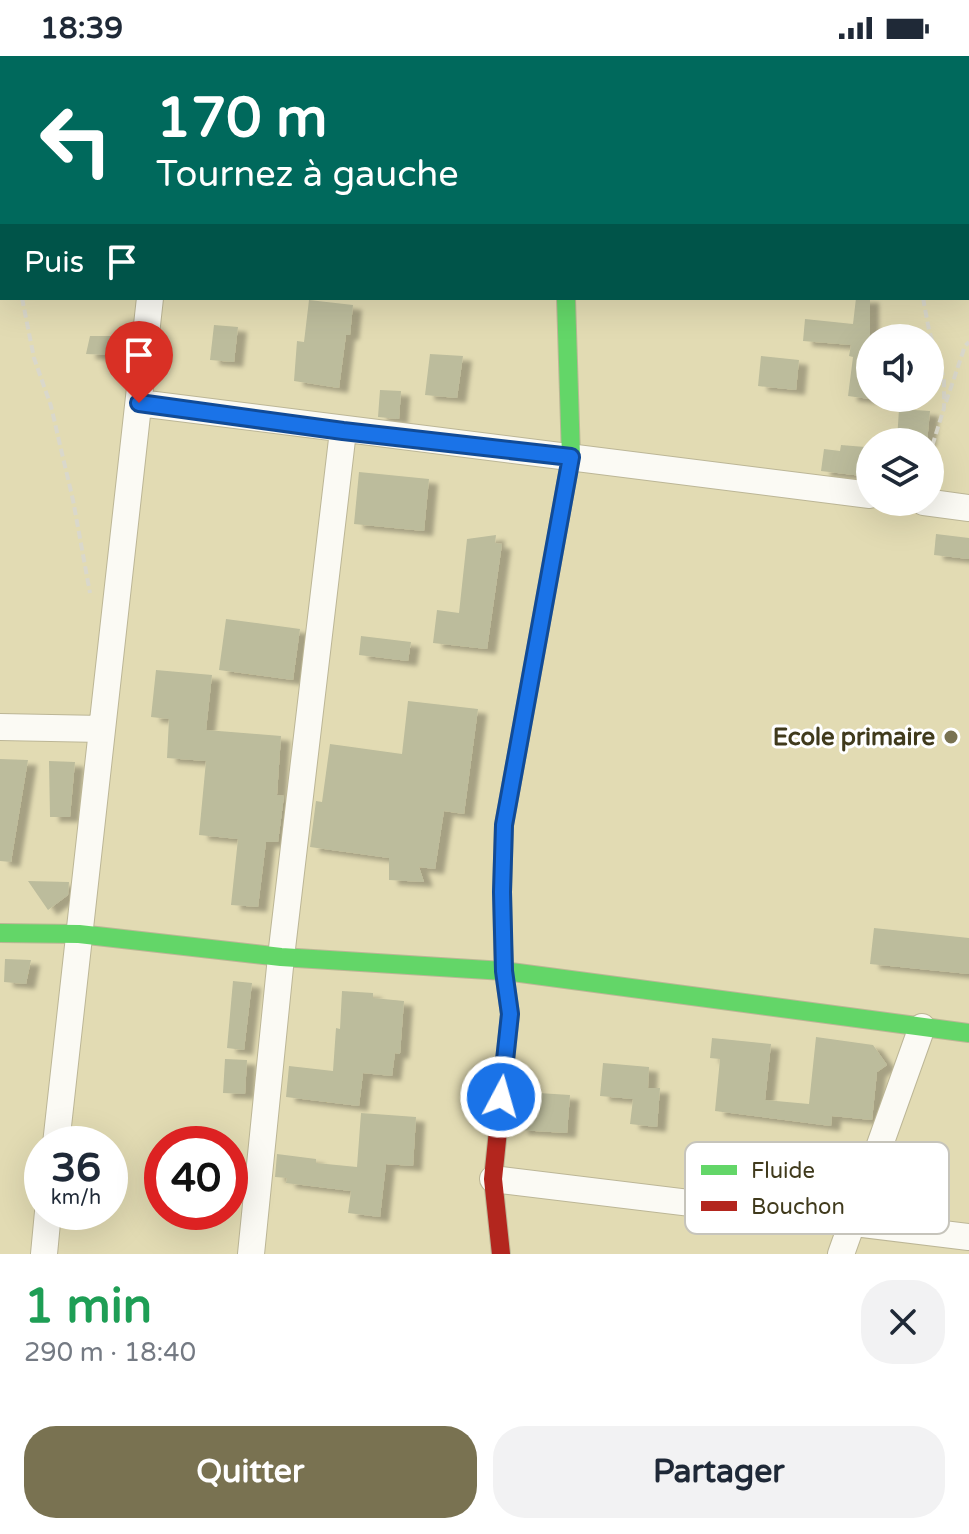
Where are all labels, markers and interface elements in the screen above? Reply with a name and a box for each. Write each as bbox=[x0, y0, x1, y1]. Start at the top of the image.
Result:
text: 18:39 bbox=[40, 10, 123, 47]
text: 170 m bbox=[156, 85, 327, 152]
icon: left bbox=[24, 88, 128, 192]
text: Tournez à gauche bbox=[156, 153, 459, 196]
icon: arrive bbox=[100, 240, 144, 284]
text: Puis bbox=[24, 244, 84, 281]
pin bbox=[105, 321, 173, 403]
map controls bbox=[856, 324, 944, 516]
button: sound bbox=[856, 324, 944, 412]
icon: arrive bbox=[117, 333, 161, 377]
button: layers bbox=[856, 428, 944, 516]
place label: Ecole primaire bbox=[773, 723, 935, 752]
marker: Ecole primaire bbox=[942, 728, 960, 746]
position arrow bbox=[459, 1055, 543, 1139]
speed limit sign: 40 bbox=[144, 1126, 248, 1230]
legend bbox=[685, 1142, 949, 1234]
text: 36 bbox=[51, 1144, 101, 1192]
text: Fluide bbox=[751, 1158, 815, 1184]
text: km/h bbox=[51, 1186, 101, 1210]
text: Bouchon bbox=[751, 1194, 845, 1220]
text: 1 min bbox=[24, 1278, 152, 1336]
button: close bbox=[861, 1280, 945, 1364]
text: 290 m · 18:40 bbox=[24, 1337, 196, 1368]
button: Quitter bbox=[24, 1426, 477, 1518]
button: Partager bbox=[493, 1426, 945, 1518]

